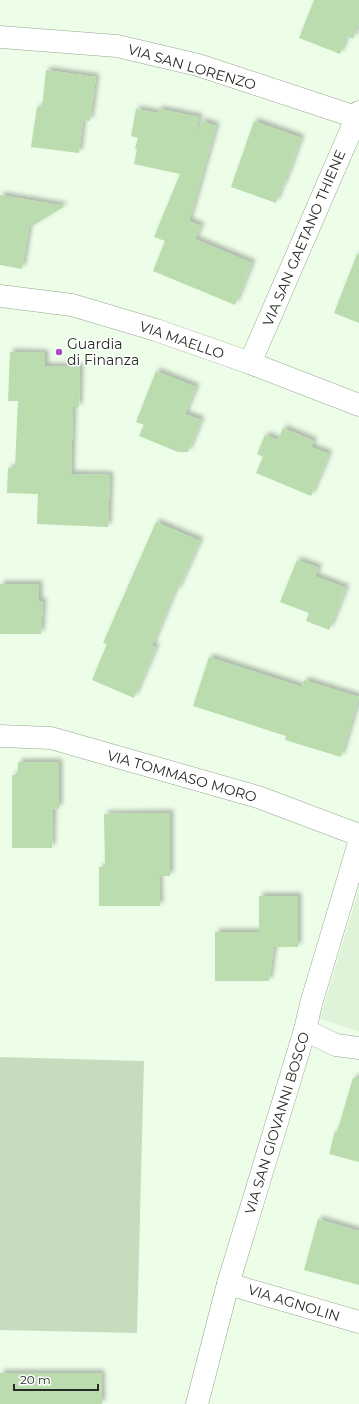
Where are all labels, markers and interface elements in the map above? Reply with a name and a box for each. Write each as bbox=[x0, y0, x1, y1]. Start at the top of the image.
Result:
street label: VIA SAN LORENZO bbox=[126, 40, 258, 94]
street label: VIA SAN GAETANO THIENE bbox=[259, 147, 349, 329]
street label: VIA MAELLO bbox=[137, 317, 227, 363]
place label: Guardia di Finanza bbox=[67, 335, 139, 369]
marker: Guardia di Finanza bbox=[54, 347, 64, 357]
street label: VIA TOMMASO MORO bbox=[105, 746, 259, 806]
street label: VIA SAN GIOVANNI BOSCO bbox=[241, 1029, 313, 1216]
street label: VIA AGNOLIN bbox=[246, 1280, 342, 1326]
scale bar bbox=[14, 1366, 98, 1392]
text: 20 m bbox=[20, 1372, 51, 1387]

